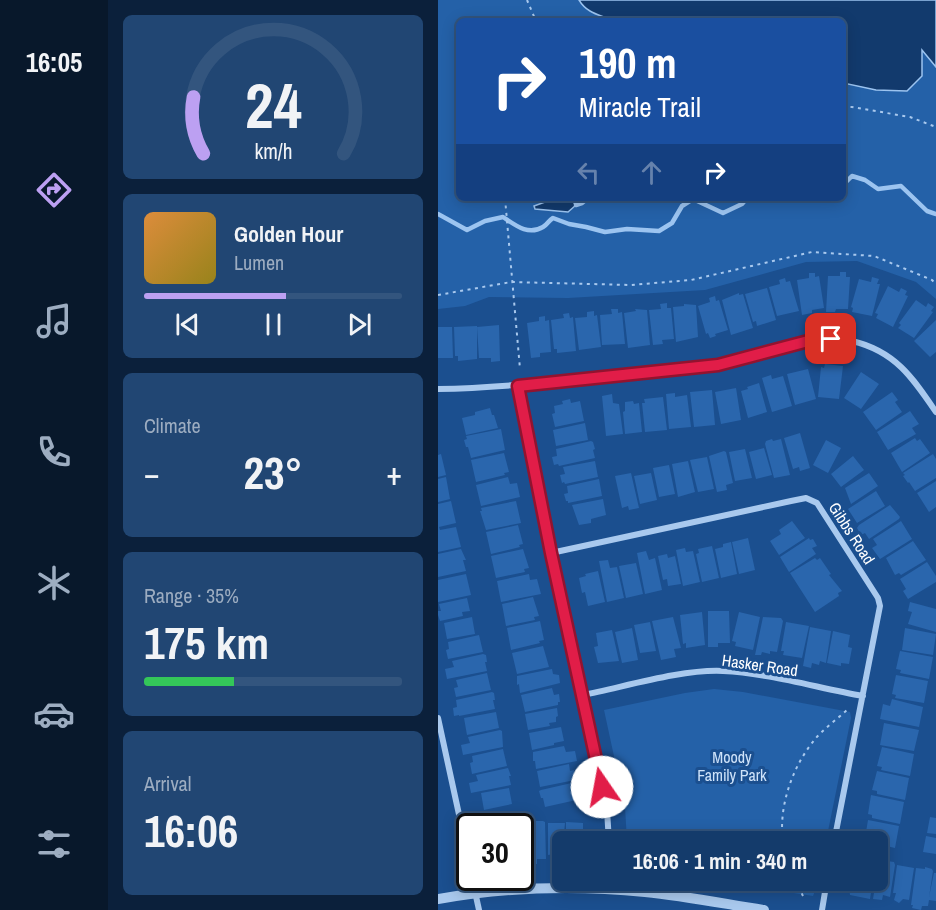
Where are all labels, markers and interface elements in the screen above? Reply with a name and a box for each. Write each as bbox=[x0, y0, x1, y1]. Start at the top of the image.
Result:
text: 190 m bbox=[579, 35, 677, 91]
icon: right bbox=[480, 42, 558, 120]
text: 16:05 bbox=[26, 44, 82, 80]
text: 24 bbox=[245, 63, 301, 147]
text: Miracle Trail bbox=[579, 89, 701, 125]
text: km/h bbox=[254, 137, 292, 166]
icon: left bbox=[572, 156, 605, 189]
icon: ahead bbox=[635, 156, 668, 189]
icon: right bbox=[698, 156, 731, 189]
icon: directions bbox=[33, 169, 75, 211]
text: Golden Hour bbox=[234, 219, 343, 249]
text: Lumen bbox=[234, 249, 284, 276]
icon: music bbox=[33, 300, 75, 342]
icon: previous bbox=[171, 308, 204, 341]
icon: pause bbox=[257, 308, 290, 341]
icon: next bbox=[343, 308, 376, 341]
pin bbox=[805, 313, 856, 364]
icon: arrive bbox=[814, 322, 847, 355]
text: Climate bbox=[144, 412, 201, 439]
icon: phone bbox=[33, 431, 75, 473]
text: 23° bbox=[243, 442, 303, 503]
text: − bbox=[144, 451, 160, 495]
text: + bbox=[386, 451, 402, 495]
street label: Gibbs Road bbox=[824, 498, 880, 568]
icon: climate bbox=[33, 562, 75, 604]
text: Range · 35% bbox=[144, 582, 239, 609]
text: 175 km bbox=[144, 612, 269, 673]
street label: Hasker Road bbox=[721, 649, 799, 681]
icon: car bbox=[33, 693, 75, 735]
park label: Moody Family Park bbox=[697, 746, 767, 786]
position arrow bbox=[570, 755, 634, 819]
text: Arrival bbox=[144, 770, 191, 797]
text: 16:06 bbox=[144, 800, 238, 861]
speed limit sign: 30 bbox=[456, 813, 534, 891]
icon: filters bbox=[33, 823, 75, 865]
text: 16:06 · 1 min · 340 m bbox=[633, 846, 807, 876]

